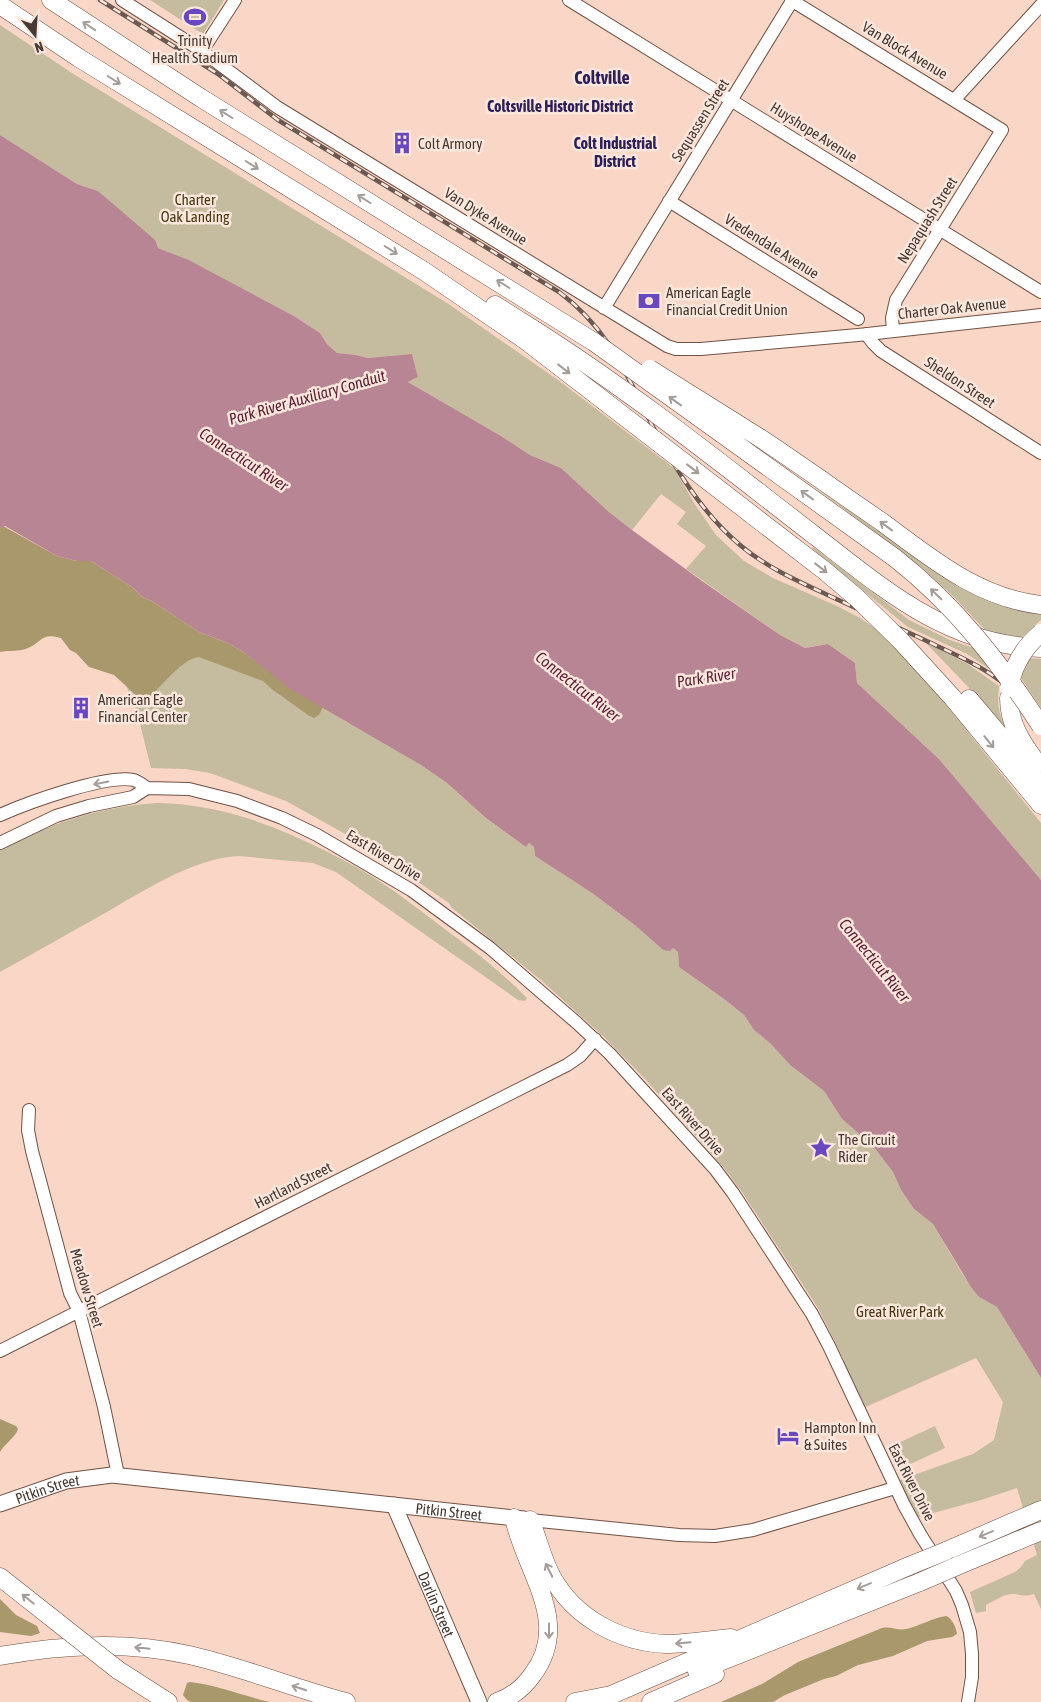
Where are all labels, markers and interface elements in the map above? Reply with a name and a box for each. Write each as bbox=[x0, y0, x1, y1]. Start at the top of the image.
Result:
sports icon: Trinity Health Stadium bbox=[182, 4, 208, 30]
north arrow bbox=[10, 10, 60, 60]
street label: Van Block Avenue bbox=[859, 18, 951, 82]
one-way arrow bbox=[83, 20, 97, 30]
place label: Trinity Health Stadium bbox=[152, 32, 238, 66]
text: N bbox=[33, 38, 45, 56]
district label: Coltville bbox=[574, 67, 630, 88]
one-way arrow bbox=[107, 75, 121, 85]
street label: Sequassen Street bbox=[668, 76, 732, 164]
district label: Coltsville Historic District bbox=[487, 97, 633, 115]
street label: Huyshope Avenue bbox=[767, 98, 861, 166]
one-way arrow bbox=[219, 108, 233, 118]
building icon: Colt Armory bbox=[389, 130, 415, 156]
district label: Colt Industrial District bbox=[573, 134, 657, 170]
place label: Colt Armory bbox=[418, 135, 482, 152]
one-way arrow bbox=[245, 160, 259, 170]
street label: Nepaquash Street bbox=[894, 174, 960, 266]
street label: Van Dyke Avenue bbox=[441, 184, 531, 248]
park label: Charter Oak Landing bbox=[161, 191, 230, 225]
one-way arrow bbox=[358, 193, 372, 203]
street label: Vredendale Avenue bbox=[722, 210, 822, 282]
one-way arrow bbox=[383, 246, 397, 256]
one-way arrow bbox=[496, 278, 510, 288]
place label: American Eagle Financial Credit Union bbox=[666, 284, 788, 318]
bank icon: American Eagle Financial Credit Union bbox=[636, 288, 662, 314]
street label: Charter Oak Avenue bbox=[897, 294, 1007, 322]
street label: Sheldon Street bbox=[922, 353, 998, 411]
one-way arrow bbox=[557, 364, 571, 374]
water label: Park River Auxiliary Conduit bbox=[227, 366, 388, 429]
one-way arrow bbox=[668, 396, 682, 406]
water label: Connecticut River bbox=[196, 424, 293, 495]
one-way arrow bbox=[686, 463, 699, 474]
one-way arrow bbox=[800, 490, 814, 500]
one-way arrow bbox=[879, 521, 893, 531]
one-way arrow bbox=[814, 563, 828, 573]
one-way arrow bbox=[930, 588, 943, 600]
water label: Connecticut River bbox=[532, 648, 625, 725]
water label: Park River bbox=[675, 663, 738, 691]
place label: American Eagle Financial Center bbox=[98, 691, 188, 725]
building icon: American Eagle Financial Center bbox=[68, 695, 94, 721]
one-way arrow bbox=[984, 735, 995, 748]
one-way arrow bbox=[93, 779, 109, 789]
street label: East River Drive bbox=[343, 826, 425, 884]
water label: Connecticut River bbox=[836, 915, 915, 1006]
street label: East River Drive bbox=[658, 1084, 728, 1158]
place label: The Circuit Rider bbox=[838, 1131, 896, 1165]
place icon: The Circuit Rider bbox=[808, 1135, 834, 1161]
street label: Hartland Street bbox=[251, 1158, 335, 1212]
street label: Meadow Street bbox=[67, 1246, 107, 1330]
park label: Great River Park bbox=[856, 1303, 944, 1320]
place label: Hampton Inn & Suites bbox=[804, 1419, 877, 1453]
hotel icon: Hampton Inn & Suites bbox=[775, 1423, 801, 1449]
street label: East River Drive bbox=[885, 1441, 939, 1524]
street label: Pitkin Street bbox=[13, 1471, 80, 1507]
street label: Pitkin Street bbox=[415, 1499, 483, 1523]
one-way arrow bbox=[979, 1529, 994, 1539]
one-way arrow bbox=[544, 1563, 553, 1578]
street label: Darlin Street bbox=[415, 1569, 458, 1639]
one-way arrow bbox=[857, 1581, 872, 1591]
one-way arrow bbox=[22, 1594, 35, 1605]
one-way arrow bbox=[544, 1622, 554, 1639]
one-way arrow bbox=[675, 1638, 691, 1648]
one-way arrow bbox=[134, 1643, 150, 1653]
one-way arrow bbox=[292, 1683, 307, 1692]

